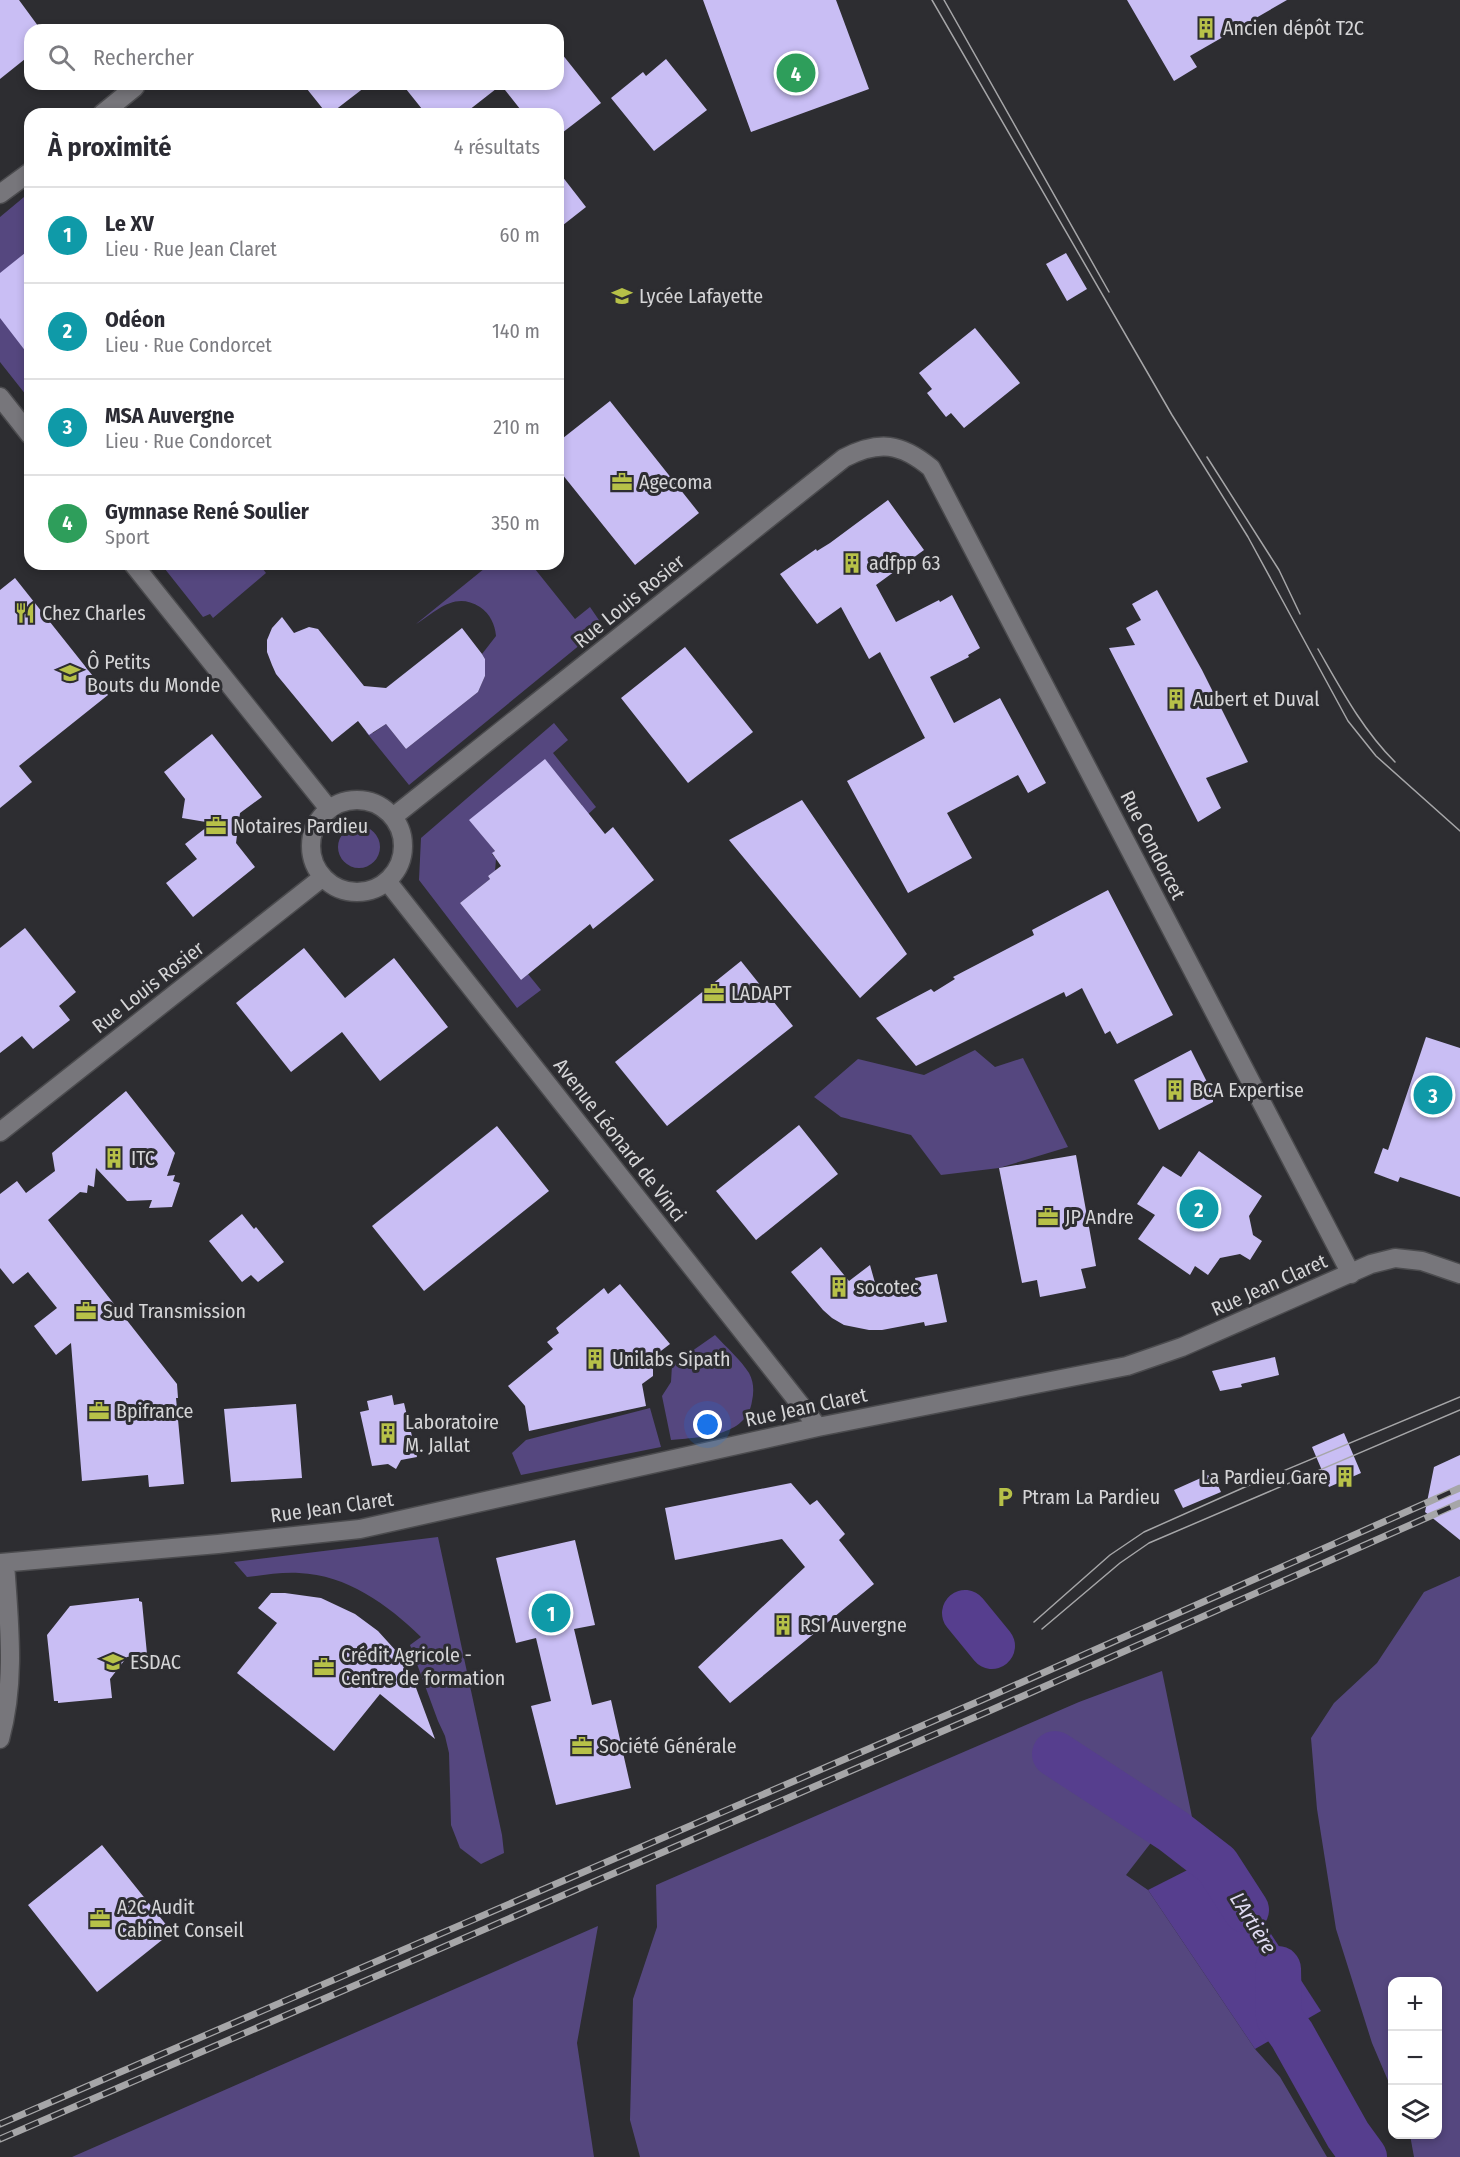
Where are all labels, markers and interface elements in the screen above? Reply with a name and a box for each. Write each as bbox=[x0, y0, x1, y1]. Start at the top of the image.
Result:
building icon: Ancien dépôt T2C bbox=[1194, 16, 1218, 40]
place label: Ancien dépôt T2C bbox=[1223, 16, 1364, 40]
search box bbox=[24, 24, 564, 90]
icon: search bbox=[45, 41, 78, 74]
text: Rechercher bbox=[93, 44, 194, 71]
pin: 4 bbox=[776, 50, 816, 96]
text: À proximité bbox=[48, 132, 171, 163]
text: 4 résultats bbox=[454, 135, 540, 159]
text: Le XV bbox=[105, 210, 154, 237]
text: 1 bbox=[63, 223, 72, 247]
text: 60 m bbox=[500, 223, 540, 247]
text: Lieu · Rue Jean Claret bbox=[105, 237, 277, 261]
school or university icon: Lycée Lafayette bbox=[610, 284, 634, 308]
place label: Lycée Lafayette bbox=[639, 284, 763, 308]
text: Odéon bbox=[105, 306, 165, 333]
text: 2 bbox=[63, 319, 72, 343]
text: 140 m bbox=[492, 319, 540, 343]
text: Lieu · Rue Condorcet bbox=[105, 333, 272, 357]
text: MSA Auvergne bbox=[105, 402, 234, 429]
text: 3 bbox=[63, 415, 72, 439]
text: 210 m bbox=[493, 415, 540, 439]
text: Lieu · Rue Condorcet bbox=[105, 429, 272, 453]
office icon: Agecoma bbox=[610, 470, 634, 494]
place label: Agecoma bbox=[639, 470, 712, 494]
text: Gymnase René Soulier bbox=[105, 498, 309, 525]
text: 4 bbox=[62, 511, 73, 535]
text: 350 m bbox=[491, 511, 540, 535]
text: Sport bbox=[105, 525, 150, 549]
street label: Rue Louis Rosier bbox=[569, 549, 689, 653]
building icon: adfpp 63 bbox=[840, 551, 864, 575]
place label: adfpp 63 bbox=[869, 551, 940, 575]
restaurant icon: Chez Charles bbox=[13, 601, 37, 625]
place label: Chez Charles bbox=[42, 601, 146, 625]
place label: Ô Petits Bouts du Monde bbox=[87, 650, 220, 697]
school or university icon: Ô Petits Bouts du Monde bbox=[58, 661, 82, 685]
building icon: Aubert et Duval bbox=[1164, 687, 1188, 711]
place label: Aubert et Duval bbox=[1193, 687, 1319, 711]
street label: Rue Condorcet bbox=[1115, 787, 1191, 904]
office icon: Notaires Pardieu bbox=[204, 814, 228, 838]
place label: Notaires Pardieu bbox=[233, 814, 368, 838]
street label: Rue Louis Rosier bbox=[87, 936, 209, 1038]
office icon: LADAPT bbox=[702, 981, 726, 1005]
place label: LADAPT bbox=[731, 981, 792, 1005]
street label: Avenue Léonard de Vinci bbox=[549, 1054, 691, 1226]
pin: 3 bbox=[1414, 1072, 1452, 1118]
building icon: BCA Expertise bbox=[1163, 1078, 1187, 1102]
place label: BCA Expertise bbox=[1192, 1078, 1304, 1102]
building icon: ITC bbox=[102, 1146, 126, 1170]
place label: ITC bbox=[131, 1146, 155, 1170]
pin: 2 bbox=[1180, 1186, 1218, 1232]
office icon: JP Andre bbox=[1036, 1205, 1060, 1229]
place label: JP Andre bbox=[1065, 1205, 1134, 1229]
street label: Rue Jean Claret bbox=[1208, 1249, 1331, 1321]
building icon: socotec bbox=[827, 1275, 851, 1299]
place label: socotec bbox=[856, 1275, 919, 1299]
office icon: Sud Transmission bbox=[74, 1299, 98, 1323]
place label: Sud Transmission bbox=[103, 1299, 246, 1323]
building icon: Unilabs Sipath bbox=[583, 1347, 607, 1371]
place label: Unilabs Sipath bbox=[612, 1347, 731, 1371]
street label: Rue Jean Claret bbox=[743, 1382, 870, 1432]
office icon: Bpifrance bbox=[87, 1399, 111, 1423]
place label: Bpifrance bbox=[116, 1399, 194, 1423]
place label: Laboratoire M. Jallat bbox=[405, 1410, 499, 1457]
your location bbox=[693, 1410, 722, 1439]
building icon: Laboratoire M. Jallat bbox=[376, 1421, 400, 1445]
place label: La Pardieu Gare bbox=[1201, 1465, 1328, 1489]
building icon: La Pardieu Gare bbox=[1333, 1465, 1357, 1489]
parking icon: Ptram La Pardieu bbox=[993, 1485, 1017, 1509]
place label: Ptram La Pardieu bbox=[1022, 1485, 1160, 1509]
street label: Rue Jean Claret bbox=[269, 1486, 395, 1528]
pin: 1 bbox=[532, 1590, 570, 1636]
building icon: RSI Auvergne bbox=[771, 1613, 795, 1637]
place label: RSI Auvergne bbox=[800, 1613, 907, 1637]
place label: Crédit Agricole - Centre de formation bbox=[341, 1643, 505, 1690]
school or university icon: ESDAC bbox=[101, 1650, 125, 1674]
place label: ESDAC bbox=[130, 1650, 181, 1674]
office icon: Crédit Agricole - Centre de formation bbox=[312, 1655, 336, 1679]
office icon: Société Générale bbox=[570, 1734, 594, 1758]
place label: Société Générale bbox=[599, 1734, 737, 1758]
water label: L'Artière bbox=[1224, 1887, 1282, 1959]
place label: A2C Audit Cabinet Conseil bbox=[117, 1895, 244, 1942]
office icon: A2C Audit Cabinet Conseil bbox=[88, 1907, 112, 1931]
map controls bbox=[1388, 1977, 1442, 2139]
button: + bbox=[1388, 1977, 1442, 2031]
button: − bbox=[1388, 2031, 1442, 2085]
button: layers bbox=[1388, 2085, 1442, 2139]

